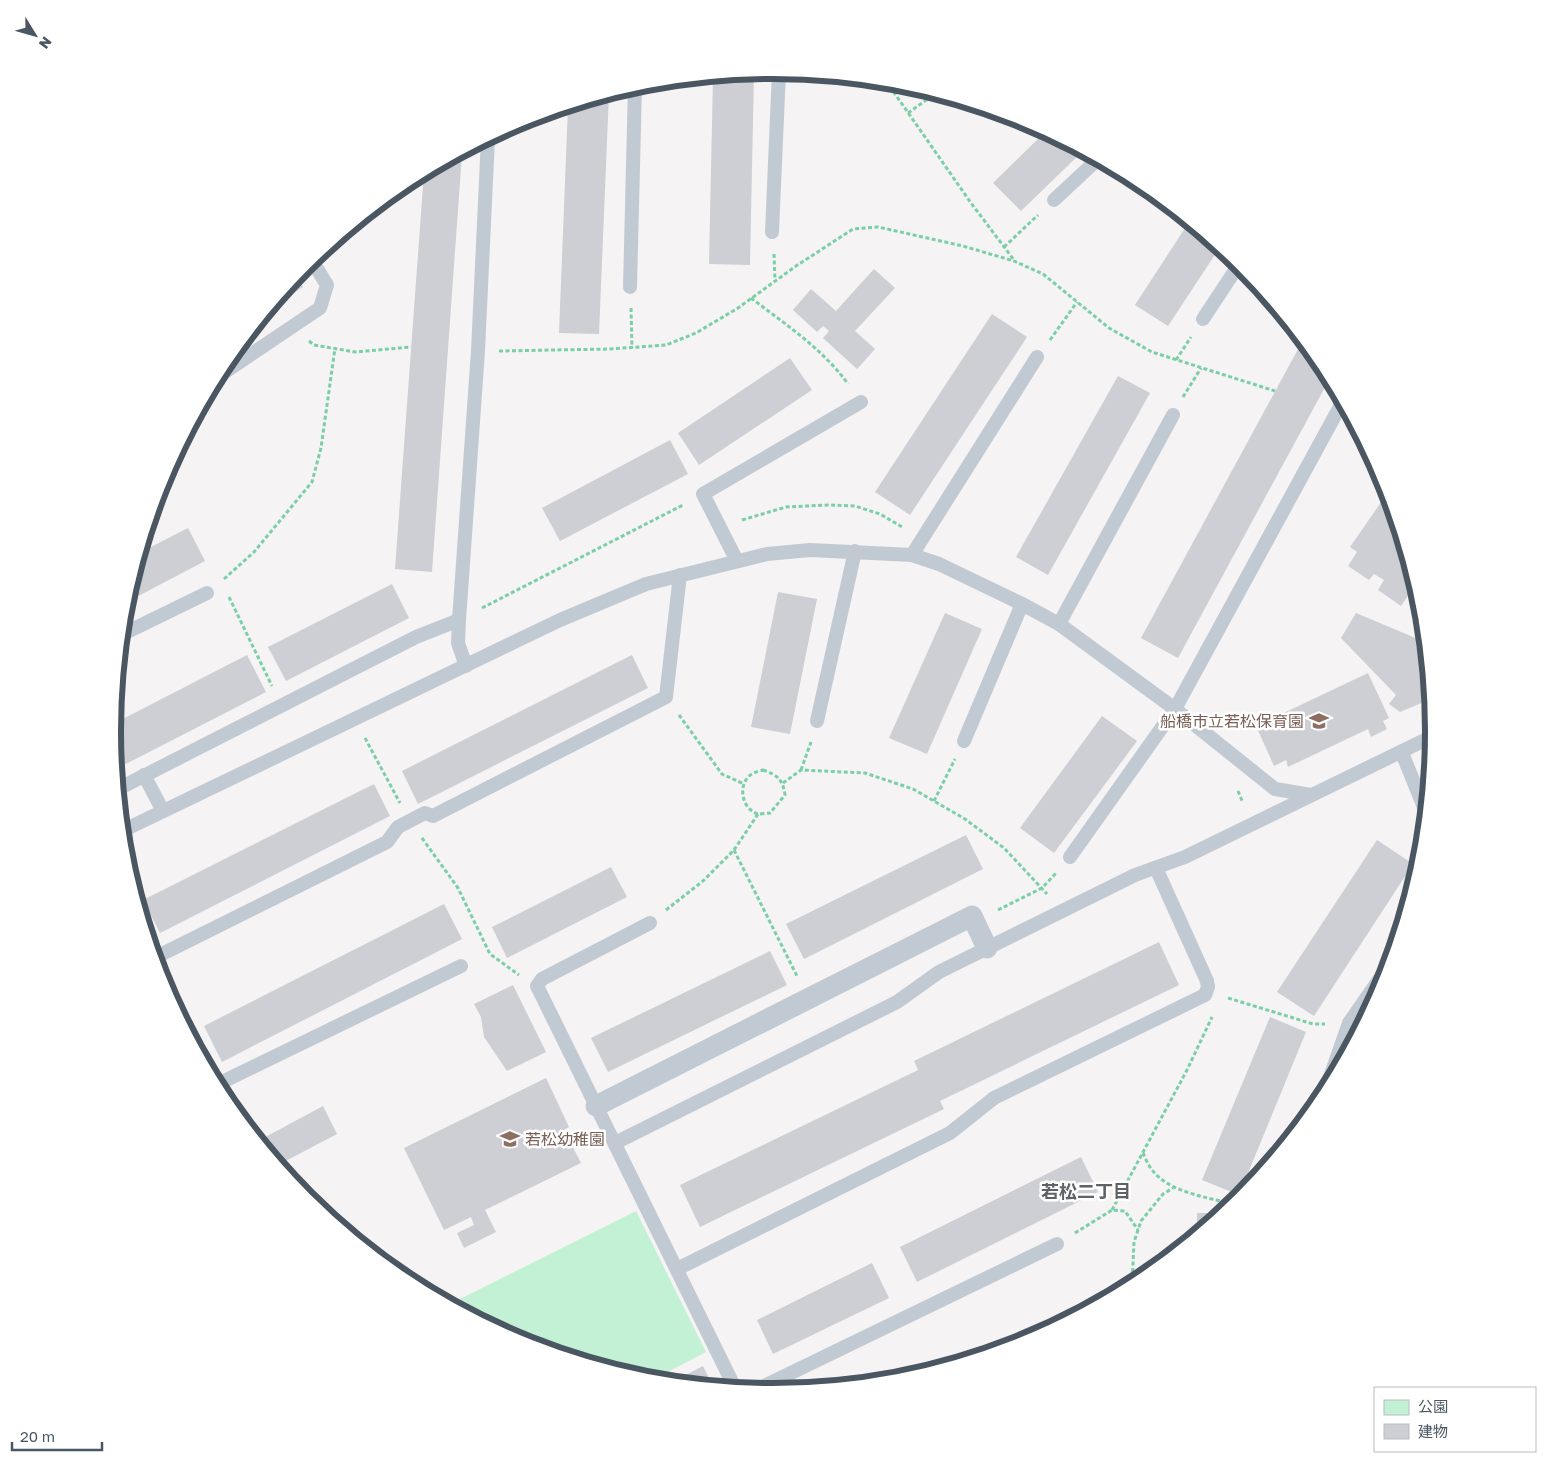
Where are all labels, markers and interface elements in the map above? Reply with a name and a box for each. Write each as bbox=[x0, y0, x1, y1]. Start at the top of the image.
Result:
north arrow bbox=[10, 10, 60, 60]
text: N bbox=[36, 34, 56, 52]
school or university icon: 船橋市立若松保育園 bbox=[1308, 710, 1330, 732]
place label: 船橋市立若松保育園 bbox=[1160, 711, 1304, 731]
school or university icon: 若松幼稚園 bbox=[499, 1128, 521, 1150]
place label: 若松幼稚園 bbox=[525, 1129, 605, 1149]
district label: 若松二丁目 bbox=[1041, 1180, 1131, 1202]
legend bbox=[1374, 1387, 1536, 1452]
text: 公園 bbox=[1418, 1397, 1448, 1415]
scale bar bbox=[12, 1420, 102, 1452]
text: 建物 bbox=[1418, 1422, 1448, 1440]
text: 20 m bbox=[20, 1427, 55, 1445]

